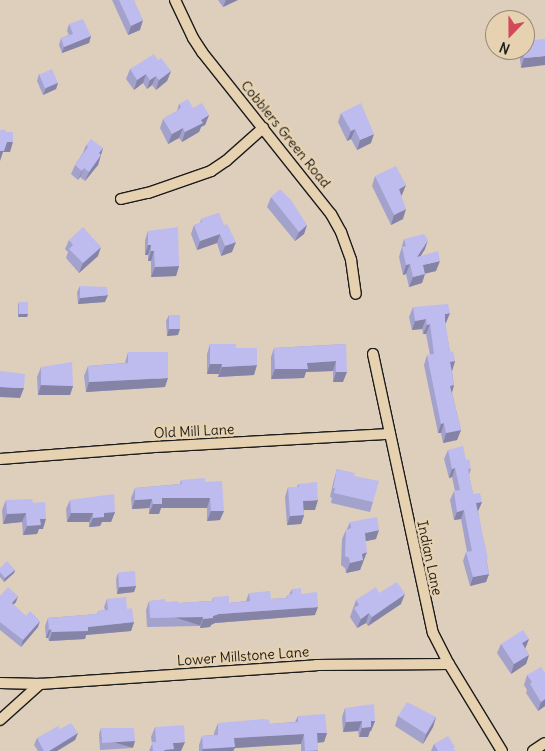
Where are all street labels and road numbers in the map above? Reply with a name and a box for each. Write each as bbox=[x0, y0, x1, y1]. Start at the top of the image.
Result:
street label: Cobblers Green Road bbox=[238, 77, 334, 191]
street label: Old Mill Lane bbox=[153, 420, 235, 442]
street label: Indian Lane bbox=[414, 519, 446, 597]
street label: Lower Millstone Lane bbox=[176, 643, 310, 669]

